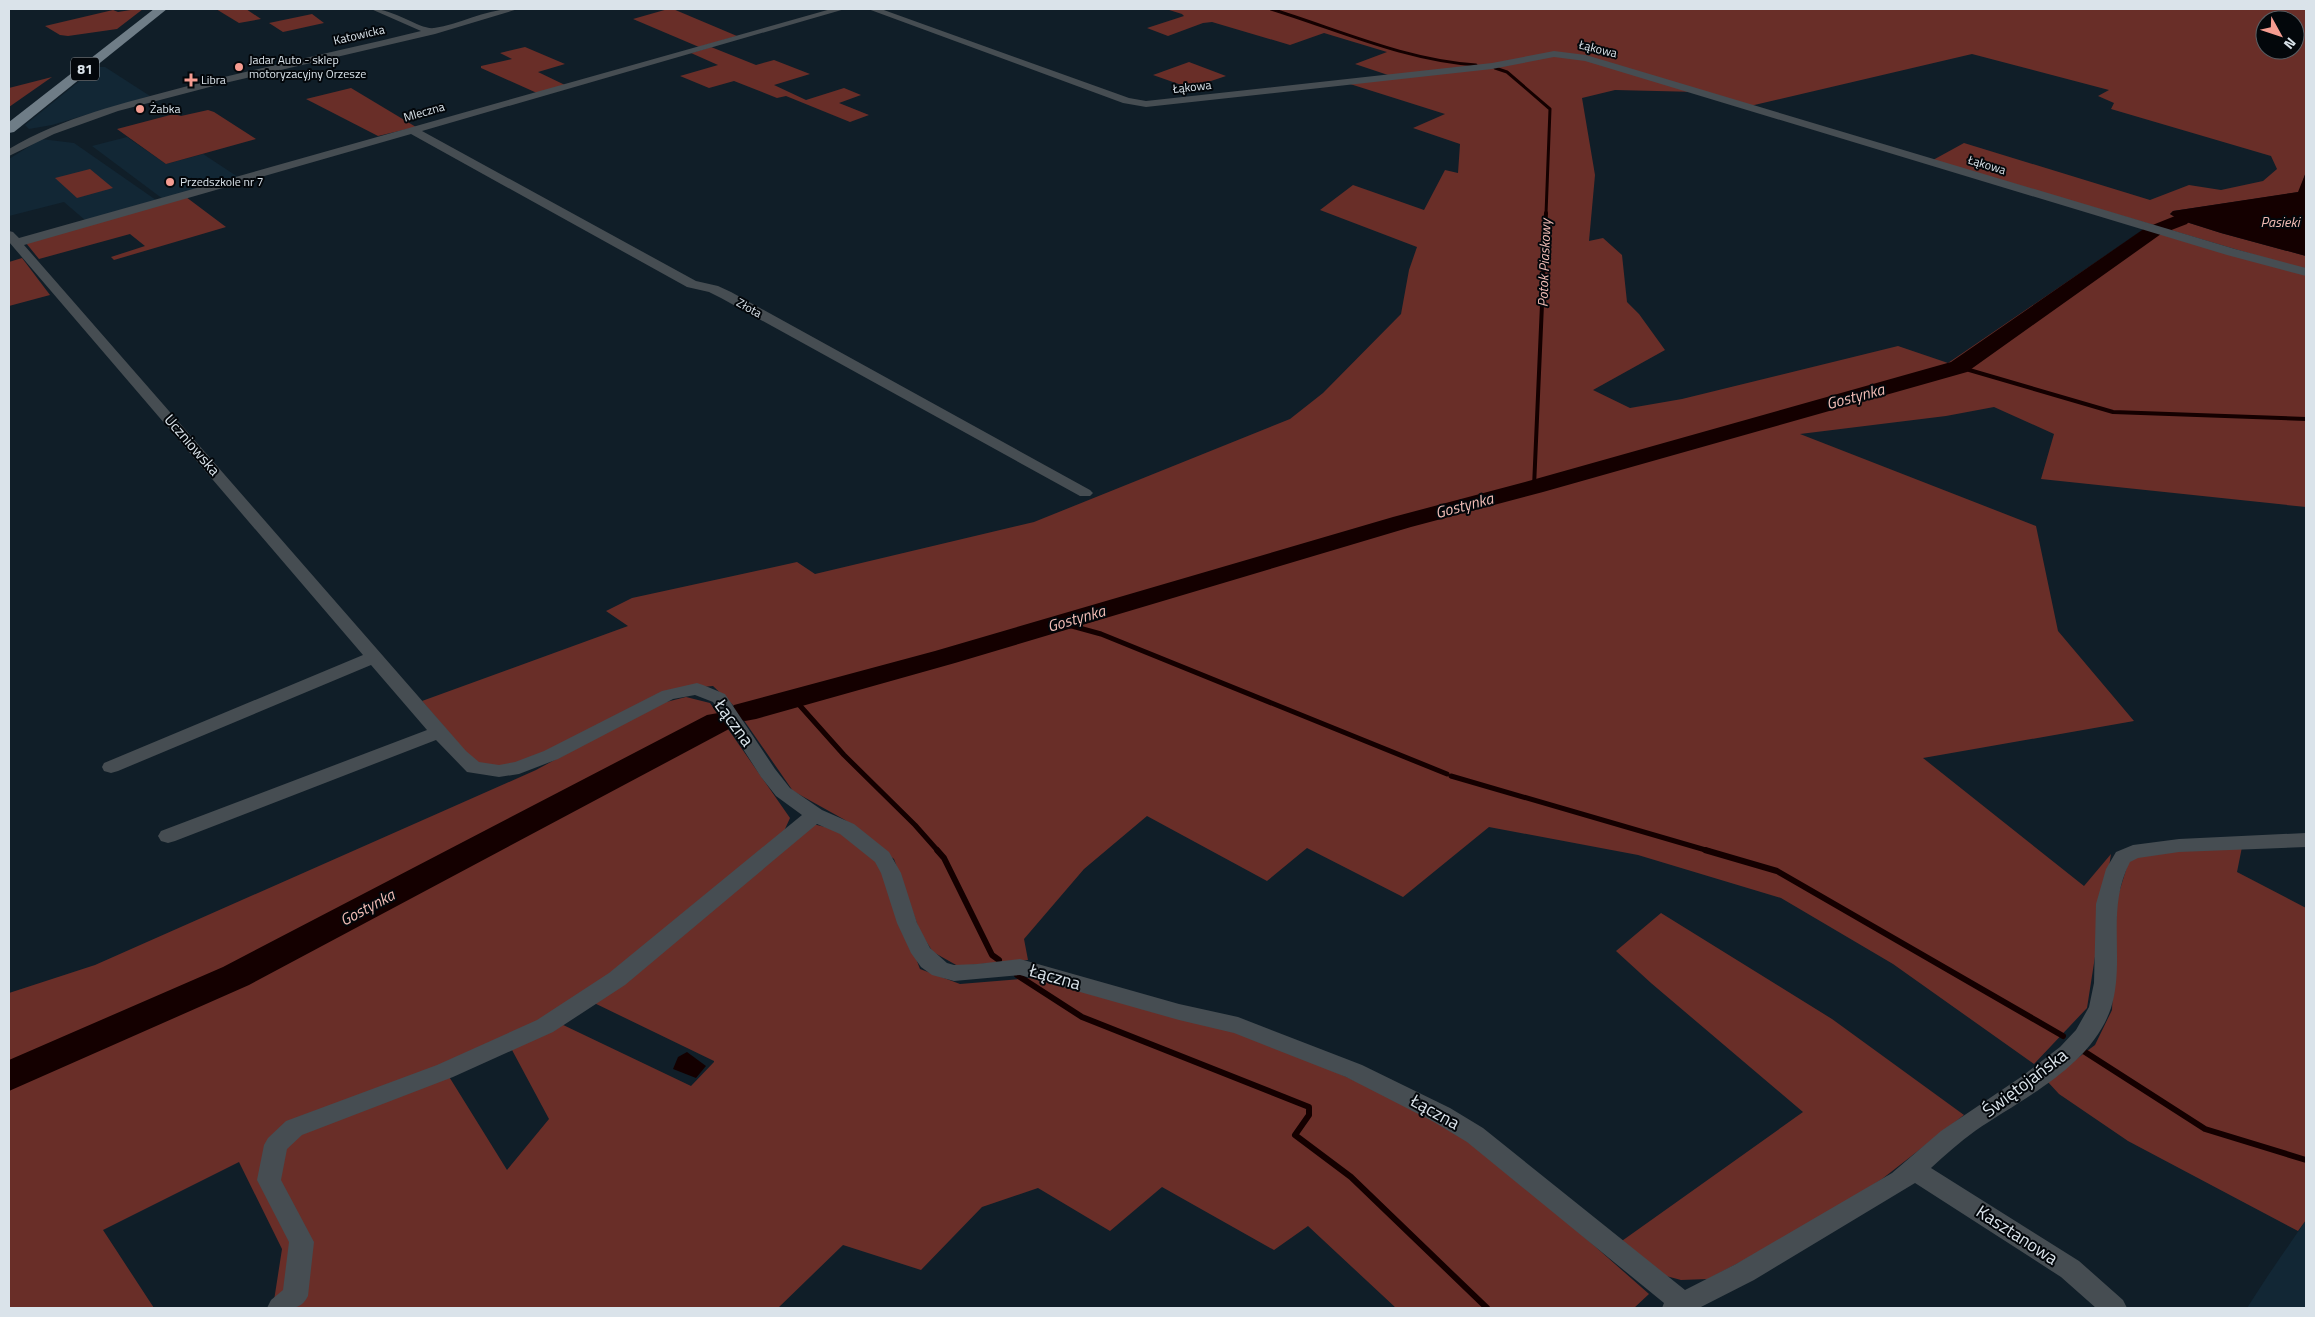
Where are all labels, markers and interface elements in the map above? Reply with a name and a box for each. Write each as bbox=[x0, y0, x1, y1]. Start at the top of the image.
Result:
north arrow bbox=[2255, 10, 2305, 60]
street label: Katowicka bbox=[331, 19, 386, 50]
text: N bbox=[2279, 33, 2302, 54]
street label: Łąkowa bbox=[1576, 34, 1619, 62]
place label: Jadar Auto - sklep motoryzacyjny Orzesze bbox=[249, 50, 366, 83]
road number: 81 bbox=[71, 58, 99, 80]
marker: Jadar Auto - sklep motoryzacyjny Orzesze bbox=[233, 61, 245, 73]
place label: Libra bbox=[201, 70, 226, 89]
marker: Libra bbox=[185, 74, 197, 86]
street label: Łąkowa bbox=[1171, 75, 1212, 98]
street label: Mleczna bbox=[401, 97, 447, 126]
place label: Żabka bbox=[150, 99, 180, 118]
marker: Żabka bbox=[134, 103, 146, 115]
street label: Łąkowa bbox=[1965, 149, 2008, 179]
place label: Przedszkole nr 7 bbox=[180, 172, 264, 191]
marker: Przedszkole nr 7 bbox=[164, 176, 176, 188]
water label: Pasieki bbox=[2260, 211, 2302, 232]
water label: Potok Piaskowy bbox=[1531, 217, 1556, 307]
street label: Złota bbox=[733, 293, 766, 322]
water label: Gostynka bbox=[1823, 376, 1888, 415]
street label: Uczniowska bbox=[159, 409, 226, 481]
water label: Gostynka bbox=[1432, 485, 1497, 524]
water label: Gostynka bbox=[1044, 598, 1109, 638]
street label: Łączna bbox=[707, 693, 761, 752]
water label: Gostynka bbox=[335, 882, 400, 931]
street label: Łączna bbox=[1025, 956, 1084, 997]
street label: Świętojańska bbox=[1976, 1042, 2073, 1124]
street label: Łączna bbox=[1405, 1087, 1465, 1136]
street label: Kasztanowa bbox=[1971, 1198, 2064, 1271]

